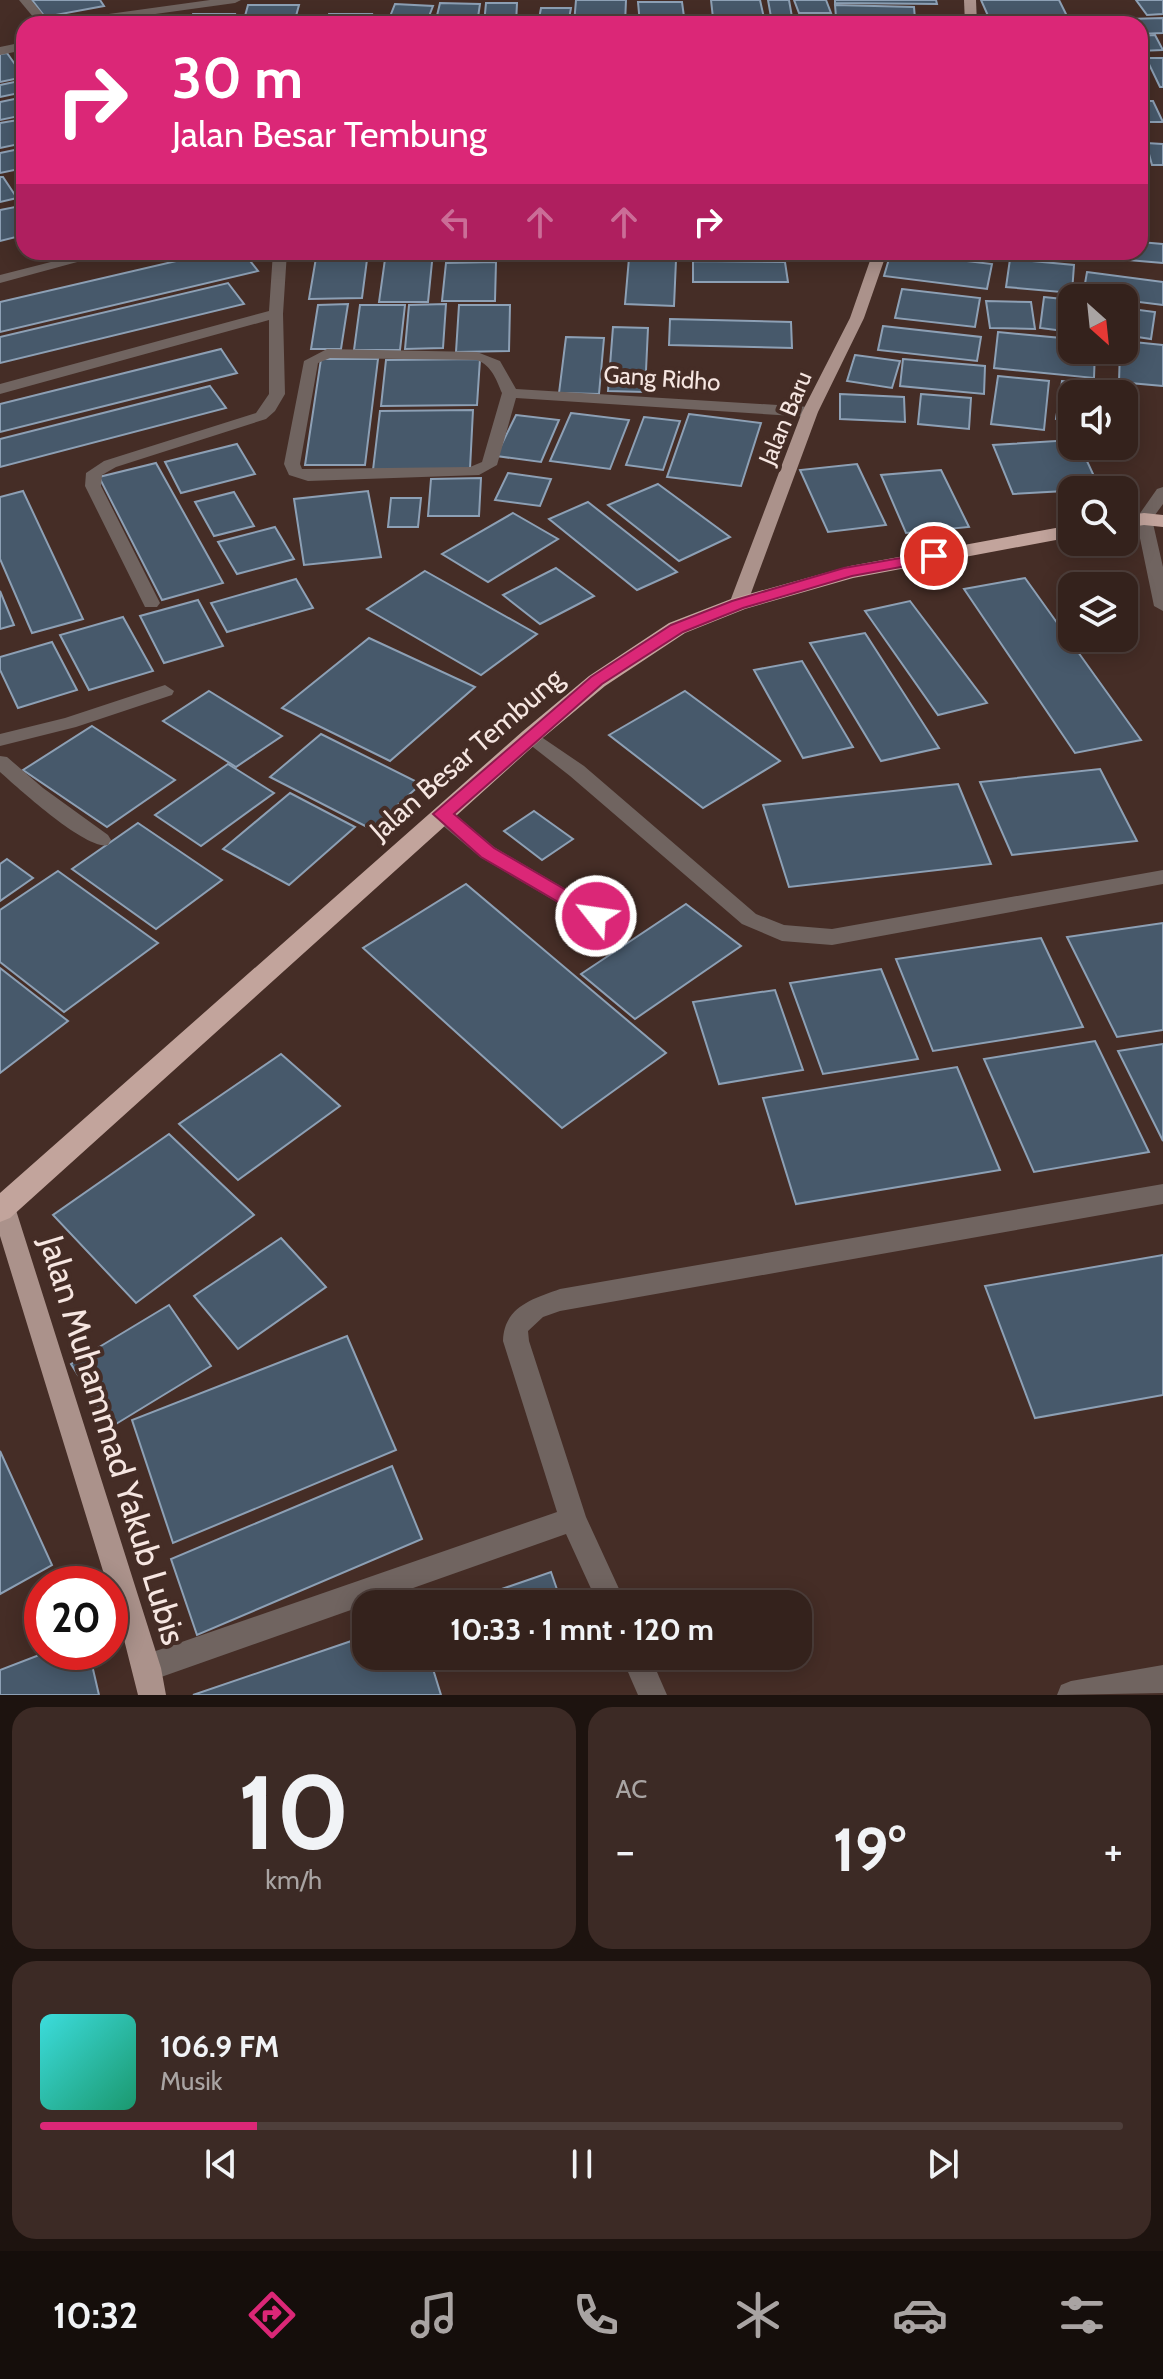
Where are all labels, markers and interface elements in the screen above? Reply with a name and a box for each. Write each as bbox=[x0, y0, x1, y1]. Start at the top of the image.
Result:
text: 30 m bbox=[172, 44, 303, 112]
icon: right bbox=[40, 48, 144, 152]
text: Jalan Besar Tembung bbox=[172, 112, 487, 156]
icon: left bbox=[434, 200, 478, 244]
icon: ahead bbox=[518, 200, 562, 244]
icon: ahead bbox=[602, 200, 646, 244]
icon: right bbox=[686, 200, 730, 244]
north arrow bbox=[1058, 284, 1138, 364]
map controls bbox=[1058, 284, 1138, 652]
street label: Gang Ridho bbox=[602, 359, 722, 397]
street label: Jalan Baru bbox=[752, 367, 818, 470]
button: sound bbox=[1058, 380, 1138, 460]
button: search bbox=[1058, 476, 1138, 556]
pin bbox=[900, 522, 968, 590]
icon: arrive bbox=[912, 534, 956, 578]
button: layers bbox=[1058, 572, 1138, 652]
street label: Jalan Besar Tembung bbox=[362, 660, 570, 848]
position arrow bbox=[554, 874, 638, 958]
street label: Jalan Muhammad Yakub Lubis bbox=[30, 1229, 195, 1650]
speed limit sign: 20 bbox=[24, 1566, 128, 1670]
text: 10:33 · 1 mnt · 120 m bbox=[450, 1611, 714, 1648]
text: 10 bbox=[238, 1749, 350, 1875]
text: AC bbox=[616, 1773, 647, 1805]
text: 19° bbox=[833, 1813, 906, 1886]
text: − bbox=[616, 1824, 635, 1877]
text: + bbox=[1104, 1824, 1123, 1877]
text: km/h bbox=[265, 1864, 322, 1896]
text: 106.9 FM bbox=[160, 2028, 279, 2065]
text: Musik bbox=[160, 2065, 222, 2097]
icon: previous bbox=[199, 2142, 243, 2186]
icon: pause bbox=[560, 2142, 604, 2186]
icon: next bbox=[921, 2142, 965, 2186]
icon: directions bbox=[244, 2287, 300, 2343]
icon: music bbox=[406, 2287, 462, 2343]
icon: phone bbox=[568, 2287, 624, 2343]
icon: climate bbox=[730, 2287, 786, 2343]
icon: car bbox=[892, 2287, 948, 2343]
icon: filters bbox=[1054, 2287, 1110, 2343]
text: 10:32 bbox=[53, 2293, 138, 2337]

